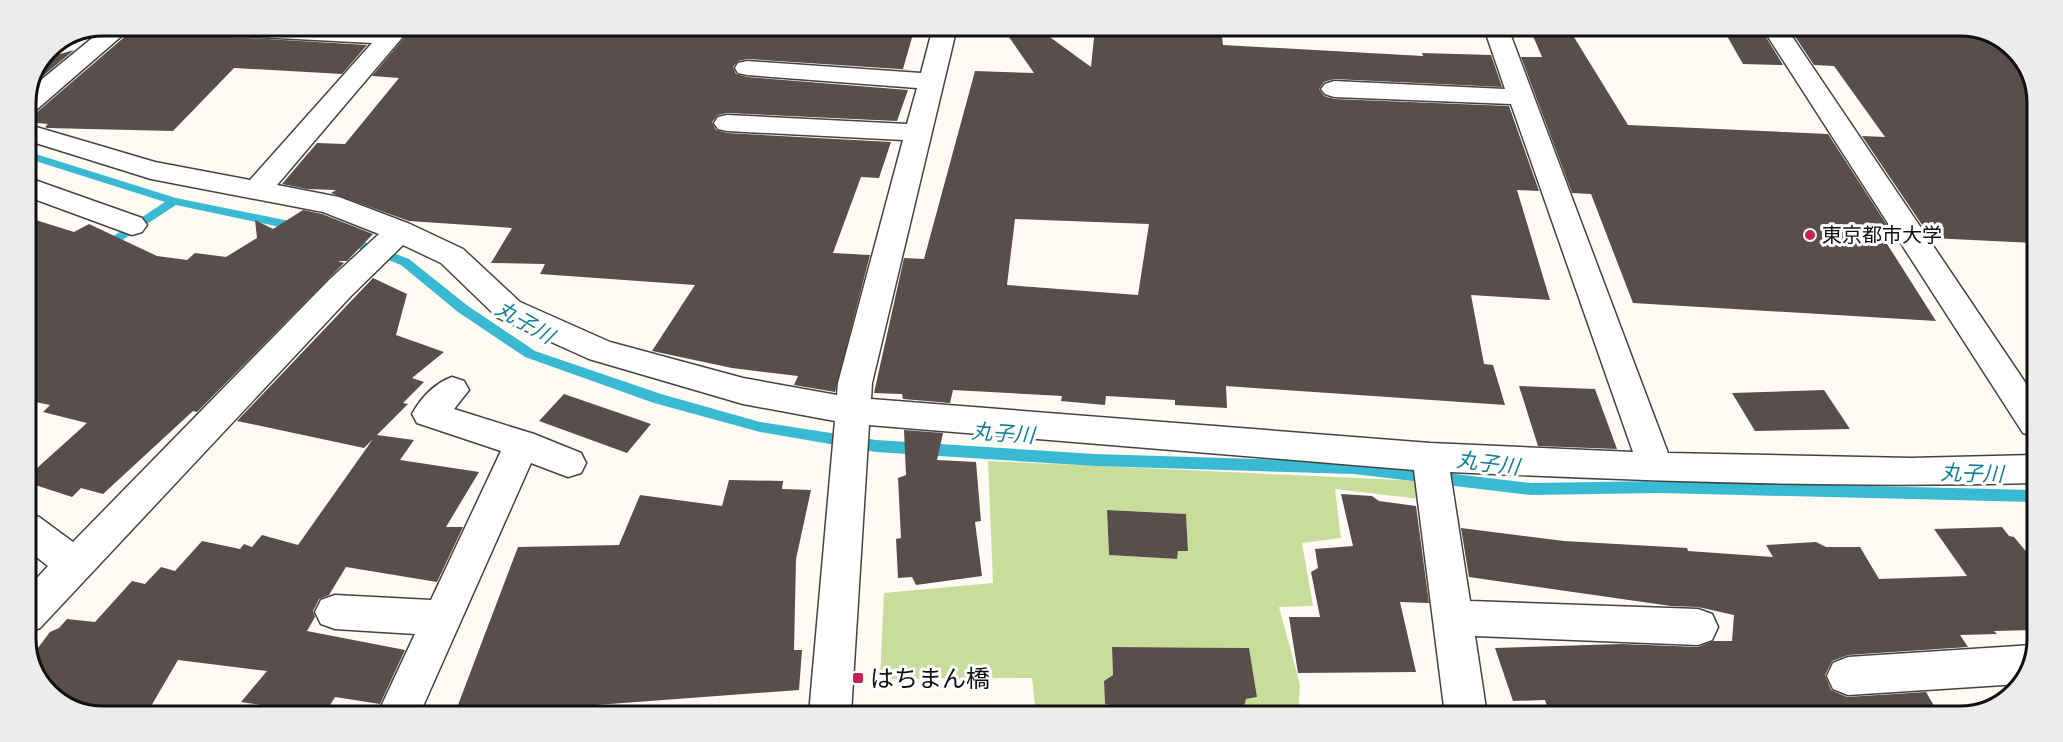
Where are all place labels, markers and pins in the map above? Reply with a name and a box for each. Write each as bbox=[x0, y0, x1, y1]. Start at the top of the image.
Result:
place label: 東京都市大学 bbox=[1822, 223, 1942, 247]
marker: 東京都市大学 bbox=[1803, 228, 1817, 242]
place label: はちまん橋 bbox=[870, 664, 990, 693]
marker: はちまん橋 bbox=[851, 671, 865, 685]

